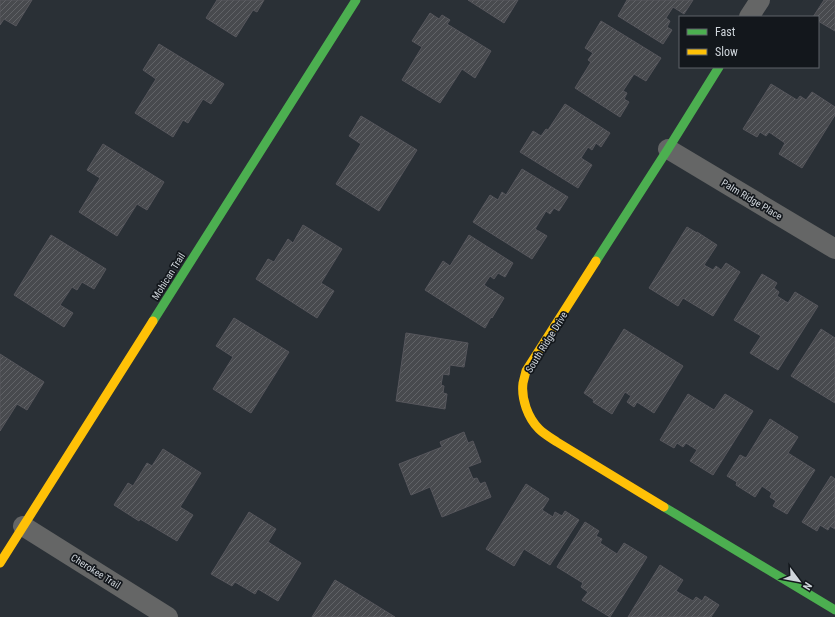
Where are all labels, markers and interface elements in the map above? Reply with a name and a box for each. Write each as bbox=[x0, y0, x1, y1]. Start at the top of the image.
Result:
legend bbox=[679, 16, 819, 68]
text: Fast bbox=[715, 25, 736, 39]
text: Slow bbox=[715, 45, 738, 59]
street label: Palm Ridge Place bbox=[719, 177, 784, 222]
street label: Mohican Trail bbox=[150, 251, 187, 302]
street label: South Ridge Drive bbox=[523, 310, 570, 375]
street label: Cherokee Trail bbox=[69, 552, 122, 591]
north arrow bbox=[779, 561, 819, 601]
text: N bbox=[800, 580, 814, 593]

